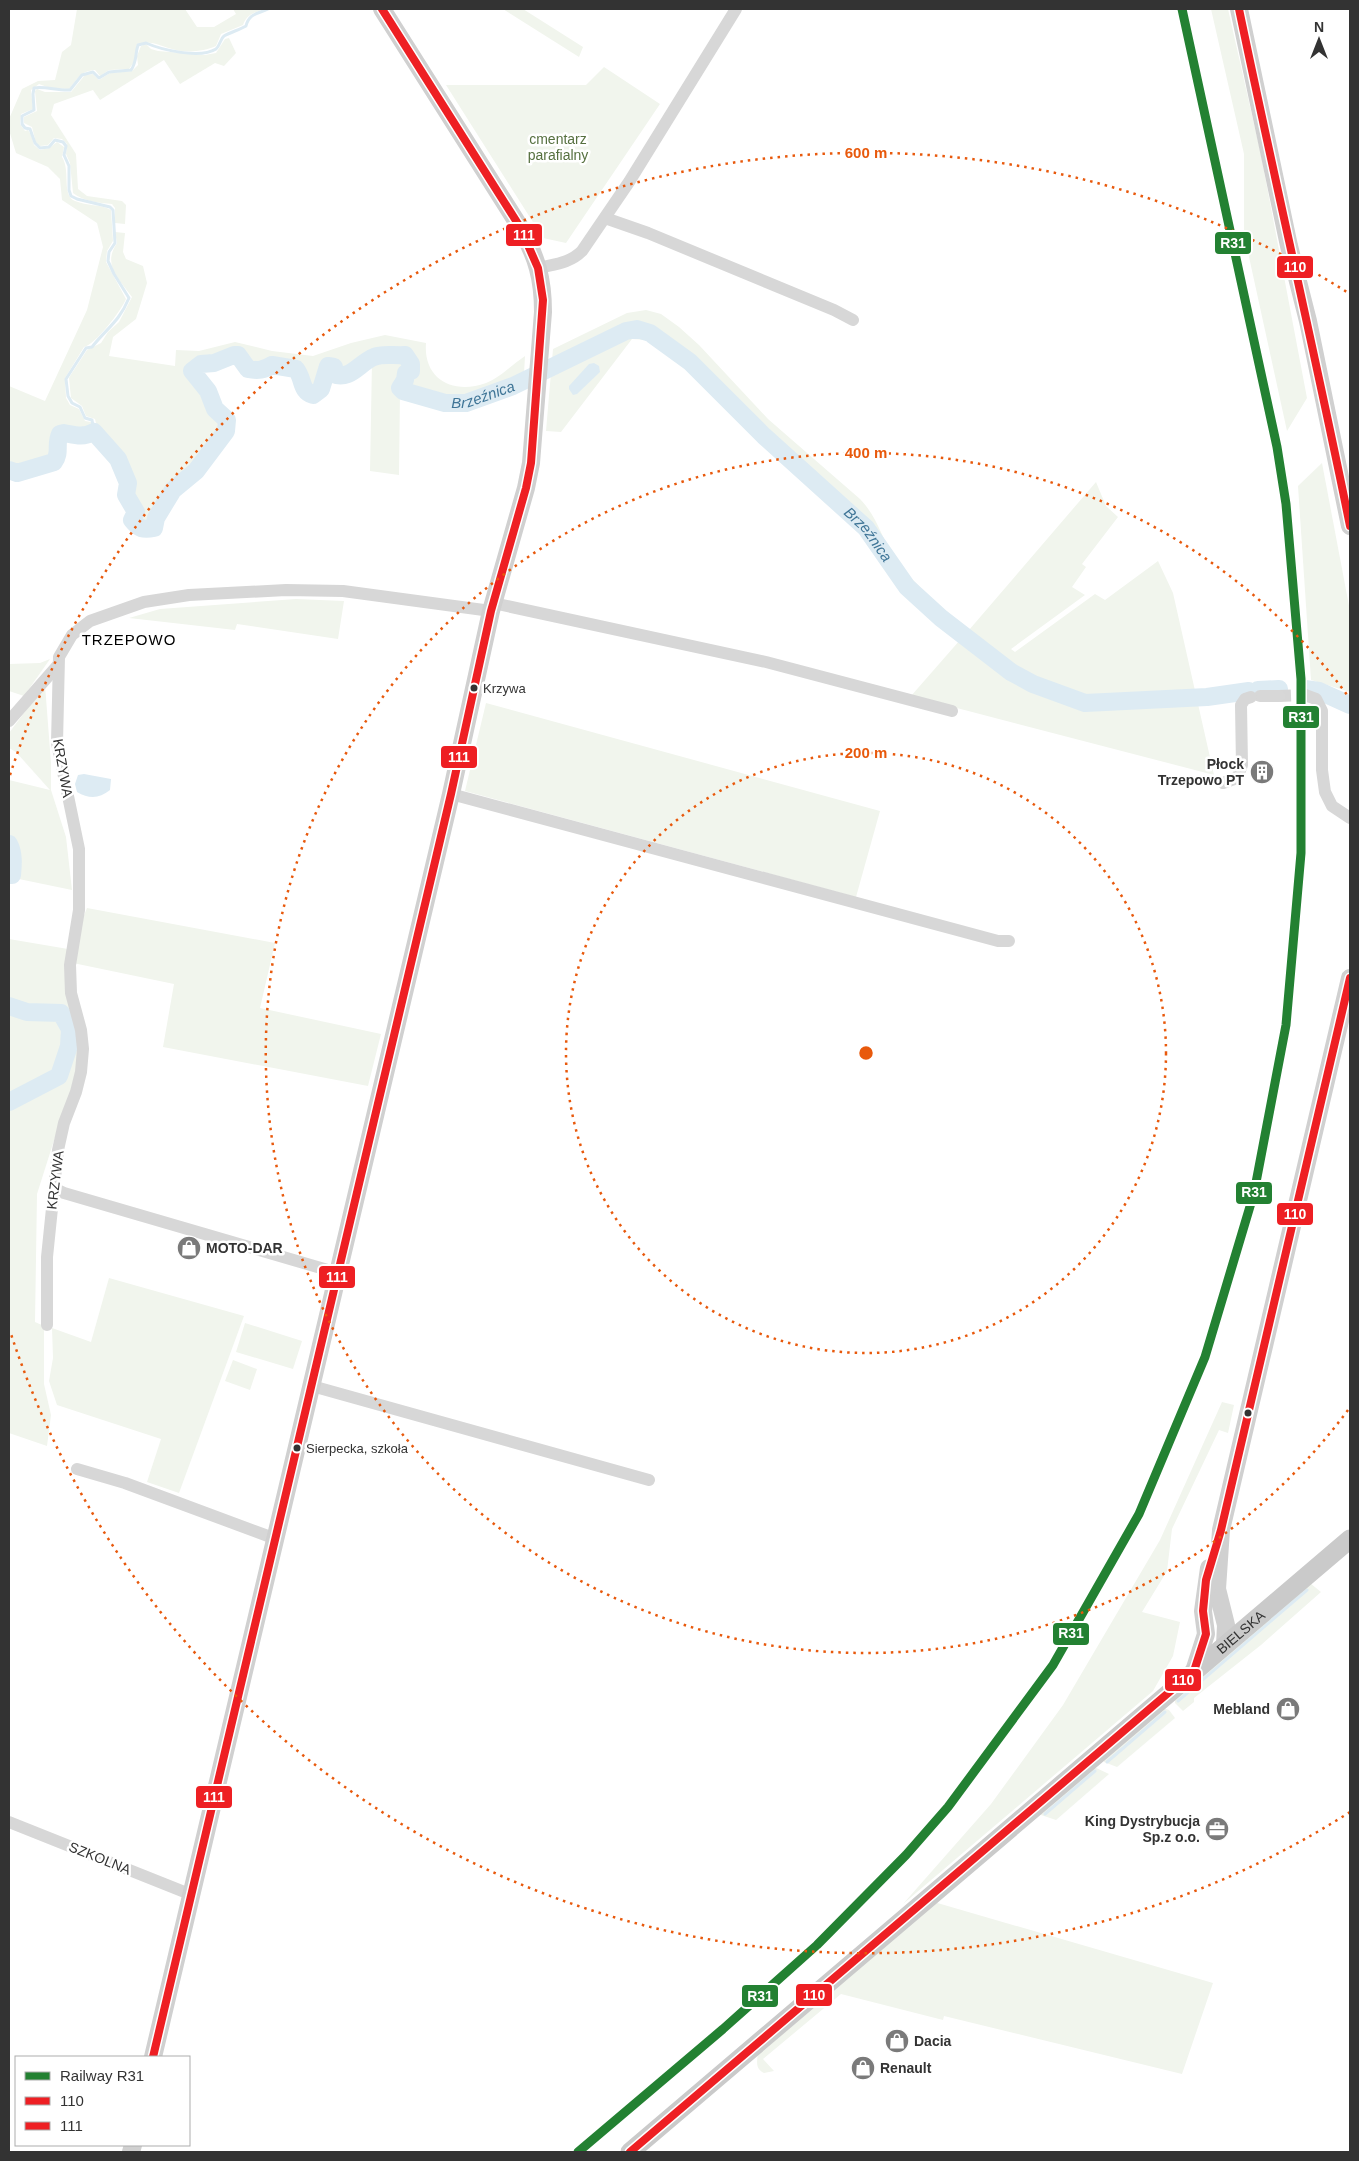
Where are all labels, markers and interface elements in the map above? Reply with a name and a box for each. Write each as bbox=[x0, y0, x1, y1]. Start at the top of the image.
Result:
north arrow bbox=[1294, 15, 1344, 65]
text: N bbox=[1314, 19, 1324, 35]
park label: cmentarz parafialny bbox=[528, 131, 588, 163]
text: 600 m bbox=[845, 144, 887, 161]
line badge: 111 bbox=[505, 223, 543, 247]
text: 111 bbox=[513, 227, 535, 243]
line badge: R31 bbox=[1214, 231, 1252, 255]
text: R31 bbox=[1220, 235, 1246, 251]
line badge: 110 bbox=[1276, 255, 1314, 279]
text: 110 bbox=[1284, 259, 1307, 275]
water label: Brzeźnica bbox=[451, 377, 517, 411]
text: 400 m bbox=[845, 444, 887, 461]
water label: Brzeźnica bbox=[841, 503, 896, 565]
district label: TRZEPOWO bbox=[82, 631, 176, 648]
place label: Krzywa bbox=[483, 681, 526, 696]
marker: Krzywa bbox=[469, 683, 479, 693]
line badge: R31 bbox=[1282, 705, 1320, 729]
text: R31 bbox=[1288, 709, 1314, 725]
street label: KRZYWA bbox=[50, 737, 76, 799]
text: 200 m bbox=[845, 744, 887, 761]
line badge: 111 bbox=[440, 745, 478, 769]
text: 111 bbox=[448, 749, 470, 765]
place label: Płock Trzepowo PT bbox=[1158, 756, 1244, 788]
building icon: Płock Trzepowo PT bbox=[1249, 759, 1275, 785]
centre of rings bbox=[857, 1044, 875, 1062]
street label: KRZYWA bbox=[43, 1149, 67, 1210]
line badge: R31 bbox=[1235, 1181, 1273, 1205]
text: R31 bbox=[1241, 1184, 1267, 1200]
line badge: 110 bbox=[1276, 1202, 1314, 1226]
text: 110 bbox=[1284, 1206, 1307, 1222]
shop icon: MOTO-DAR bbox=[176, 1235, 202, 1261]
place label: MOTO-DAR bbox=[206, 1240, 283, 1256]
line badge: 111 bbox=[318, 1265, 356, 1289]
text: 111 bbox=[326, 1269, 348, 1285]
unlabelled marker bbox=[1243, 1408, 1253, 1418]
place label: Sierpecka, szkoła bbox=[306, 1441, 409, 1456]
marker: Sierpecka, szkoła bbox=[292, 1443, 302, 1453]
street label: BIELSKA bbox=[1213, 1607, 1269, 1657]
line badge: R31 bbox=[1052, 1622, 1090, 1646]
text: R31 bbox=[1058, 1625, 1084, 1641]
line badge: 110 bbox=[1164, 1668, 1202, 1692]
text: 110 bbox=[1172, 1672, 1195, 1688]
shop icon: Mebland bbox=[1275, 1696, 1301, 1722]
place label: Mebland bbox=[1213, 1701, 1270, 1717]
line badge: 111 bbox=[195, 1785, 233, 1809]
text: 111 bbox=[203, 1789, 225, 1805]
place label: King Dystrybucja Sp.z o.o. bbox=[1085, 1813, 1200, 1845]
office icon: King Dystrybucja Sp.z o.o. bbox=[1204, 1816, 1230, 1842]
street label: SZKOLNA bbox=[67, 1838, 134, 1878]
line badge: 110 bbox=[795, 1983, 833, 2007]
line badge: R31 bbox=[741, 1984, 779, 2008]
text: 110 bbox=[803, 1987, 826, 2003]
text: R31 bbox=[747, 1988, 773, 2004]
shop icon: Dacia bbox=[884, 2028, 910, 2054]
place label: Dacia bbox=[914, 2033, 952, 2049]
shop icon: Renault bbox=[850, 2055, 876, 2081]
legend bbox=[15, 2056, 190, 2146]
place label: Renault bbox=[880, 2060, 932, 2076]
text: Railway R31 bbox=[60, 2067, 144, 2084]
text: 110 bbox=[60, 2092, 84, 2109]
text: 111 bbox=[60, 2117, 83, 2134]

